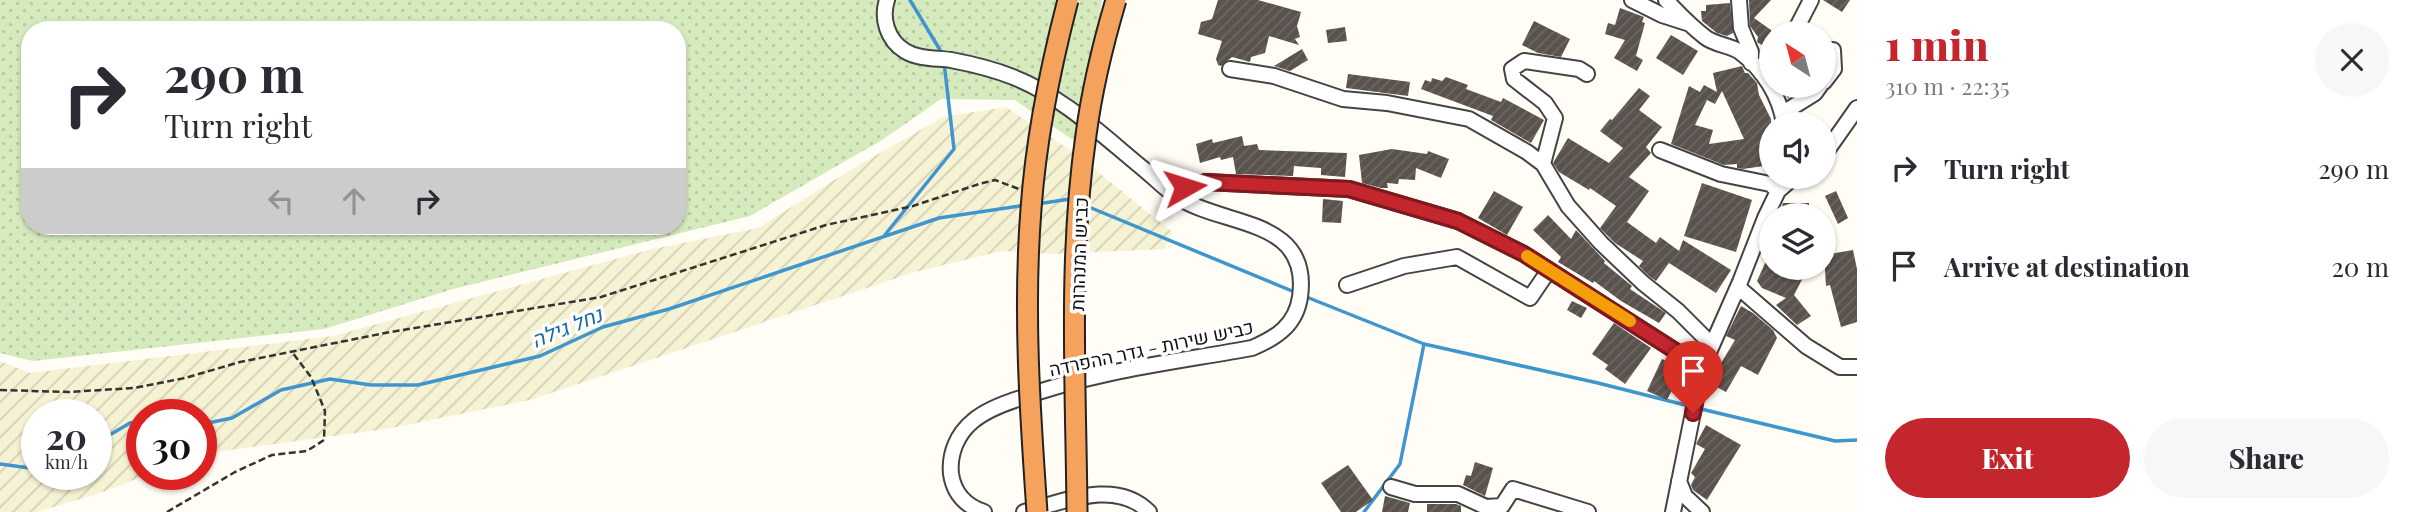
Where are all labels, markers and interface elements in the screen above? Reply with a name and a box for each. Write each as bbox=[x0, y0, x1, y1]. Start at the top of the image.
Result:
text: 1 min bbox=[1885, 16, 1989, 72]
north arrow bbox=[1759, 21, 1836, 98]
map controls bbox=[1759, 21, 1836, 280]
button: close bbox=[2315, 23, 2389, 97]
text: 290 m bbox=[164, 40, 304, 105]
icon: right bbox=[49, 49, 140, 140]
text: 310 m · 22:35 bbox=[1885, 70, 2009, 101]
text: Turn right bbox=[164, 103, 312, 146]
button: sound bbox=[1759, 112, 1836, 189]
icon: right bbox=[1885, 149, 1923, 187]
position arrow bbox=[1148, 150, 1222, 224]
text: Turn right bbox=[1944, 151, 2070, 186]
text: 290 m bbox=[2318, 151, 2389, 186]
icon: left bbox=[262, 182, 300, 220]
icon: ahead bbox=[335, 182, 373, 220]
icon: right bbox=[408, 182, 446, 220]
street label: כביש המנהרות bbox=[1063, 197, 1093, 311]
button: layers bbox=[1759, 203, 1836, 280]
icon: arrive bbox=[1885, 247, 1923, 285]
text: Arrive at destination bbox=[1944, 249, 2190, 284]
text: 20 m bbox=[2331, 249, 2389, 284]
water label: נחל גילה bbox=[526, 299, 607, 353]
street label: כביש שירות - גדר ההפרדה bbox=[1046, 313, 1256, 381]
pin bbox=[1663, 341, 1723, 413]
icon: arrive bbox=[1674, 352, 1712, 390]
speed limit sign: 30 bbox=[126, 399, 217, 490]
text: 20 bbox=[46, 412, 87, 459]
button: Exit bbox=[1885, 418, 2130, 498]
button: Share bbox=[2144, 418, 2389, 498]
text: km/h bbox=[45, 450, 88, 474]

